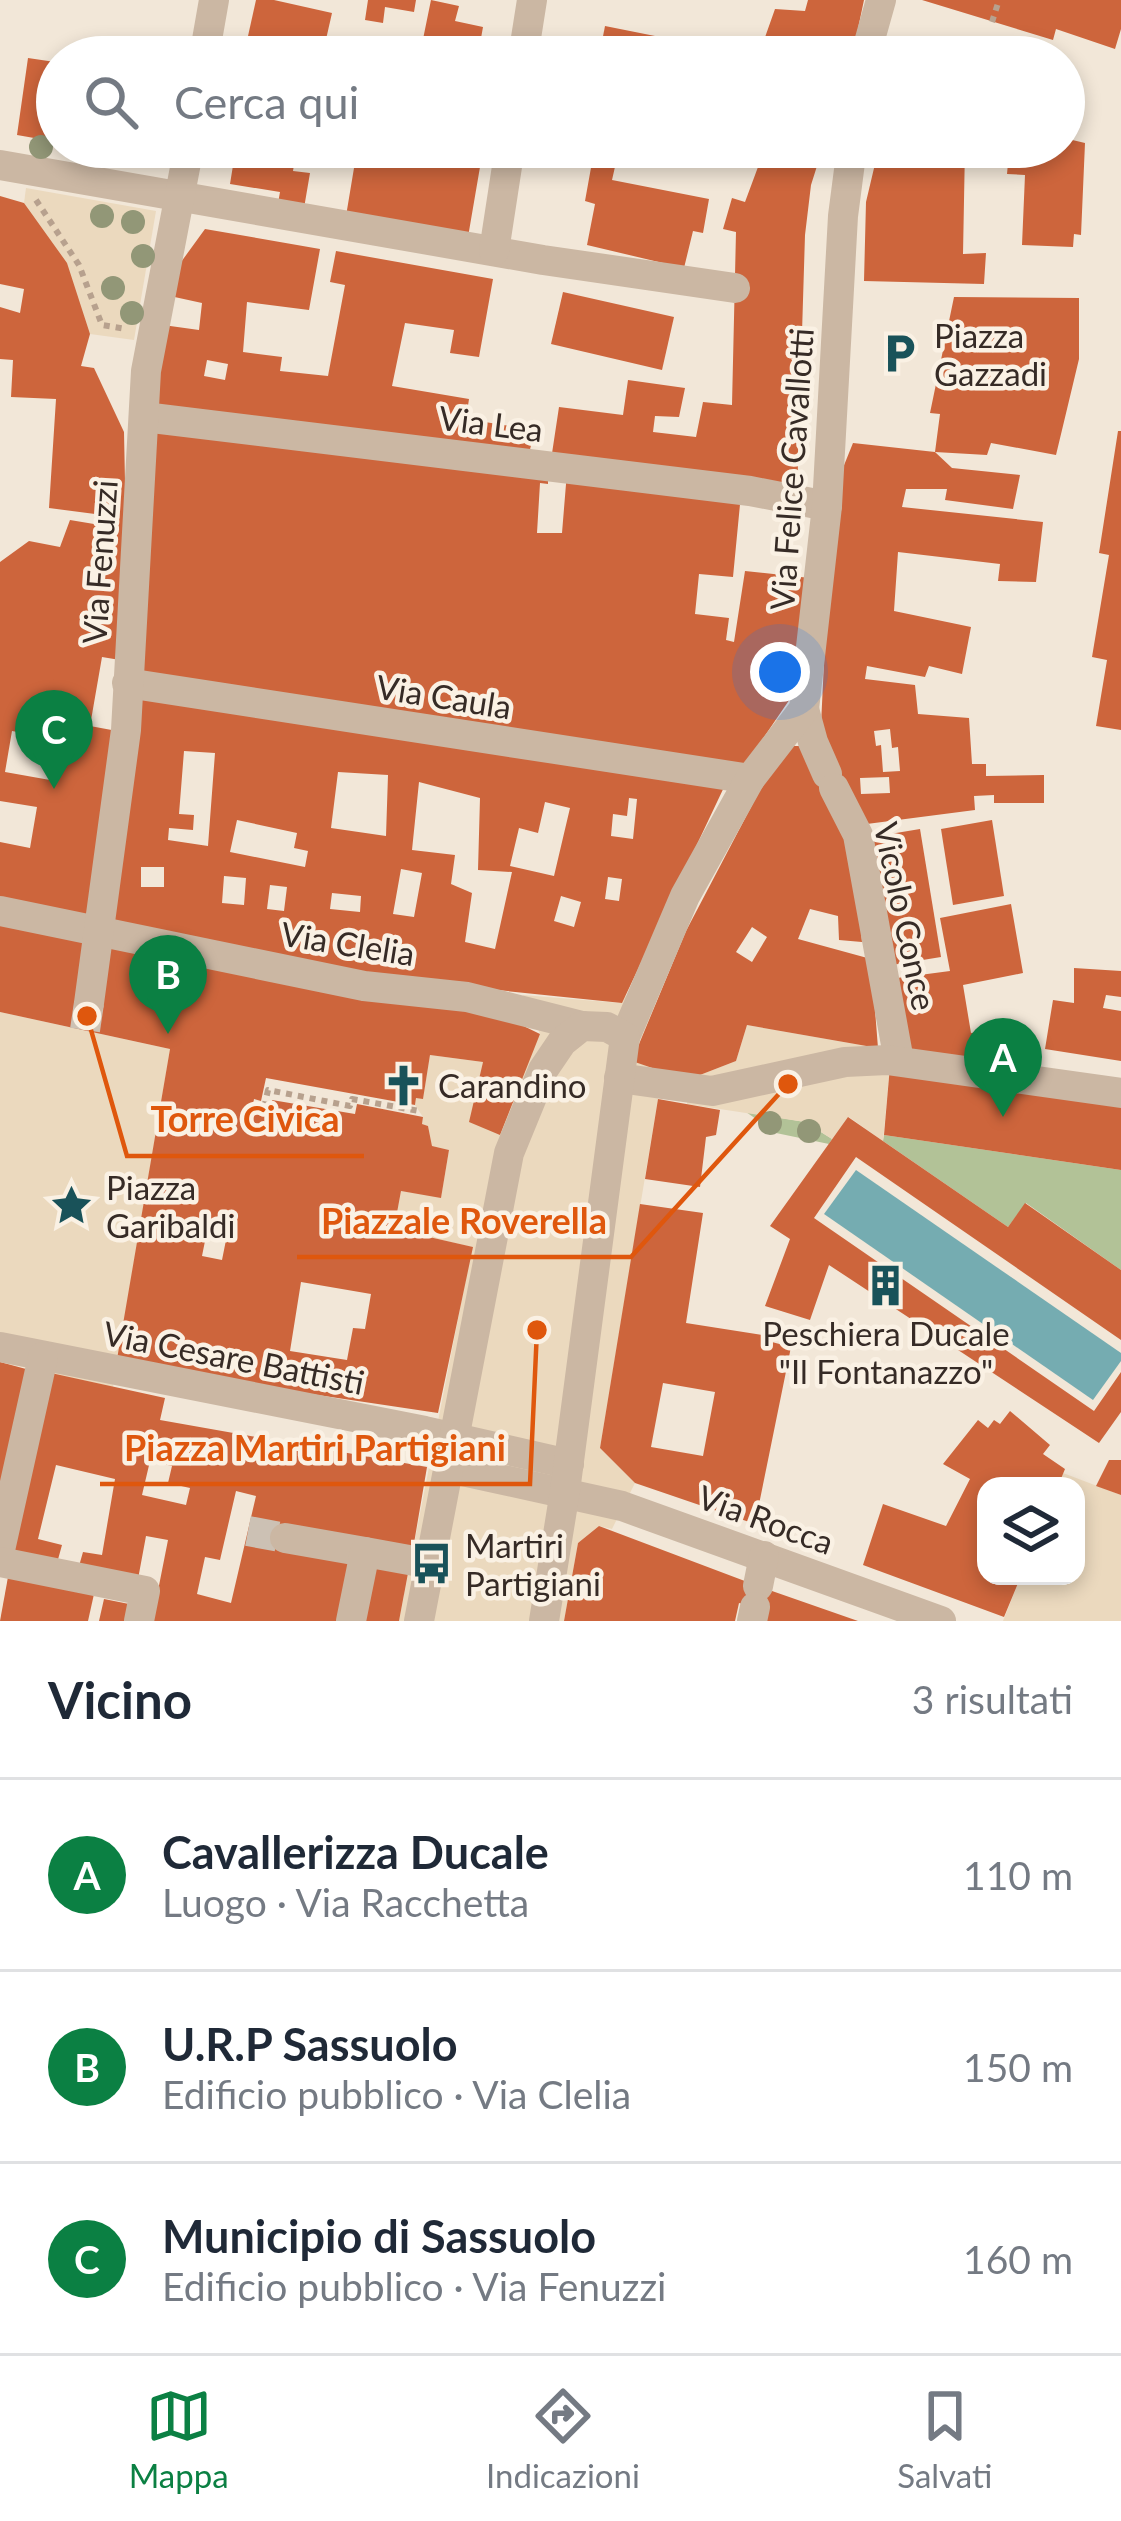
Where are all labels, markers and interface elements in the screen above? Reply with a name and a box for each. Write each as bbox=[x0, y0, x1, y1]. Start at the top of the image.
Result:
search box bbox=[36, 36, 1085, 168]
icon: search bbox=[78, 69, 144, 135]
text: Cerca qui bbox=[174, 75, 359, 129]
place label: Piazza Gazzadi bbox=[934, 315, 1047, 393]
street label: Via Felice Cavallotti bbox=[761, 327, 821, 611]
parking icon: Piazza Gazzadi bbox=[877, 331, 923, 377]
street label: Via Lea bbox=[437, 397, 545, 449]
street label: Via Fenuzzi bbox=[73, 479, 125, 645]
your location bbox=[750, 642, 810, 702]
street label: Via Caula bbox=[374, 666, 514, 726]
pin: C bbox=[15, 690, 93, 789]
street label: Vicolo Conce bbox=[867, 818, 945, 1014]
street label: Via Clelia bbox=[278, 913, 418, 973]
pin: B bbox=[129, 935, 207, 1034]
pin: A bbox=[964, 1018, 1042, 1117]
church icon: Carandino bbox=[381, 1062, 427, 1108]
place label: Carandino bbox=[438, 1065, 587, 1105]
callout: Torre Civica bbox=[127, 1084, 364, 1156]
text: Torre Civica bbox=[151, 1096, 339, 1140]
place label: Piazza Garibaldi bbox=[106, 1167, 235, 1245]
place icon: Piazza Garibaldi bbox=[49, 1183, 95, 1229]
callout: Piazzale Roverella bbox=[297, 1185, 631, 1257]
text: Piazzale Roverella bbox=[321, 1198, 607, 1242]
building icon: Peschiera Ducale "Il Fontanazzo" bbox=[863, 1262, 909, 1308]
street label: Via Cesare Battisti bbox=[100, 1312, 368, 1402]
place label: Peschiera Ducale "Il Fontanazzo" bbox=[762, 1313, 1010, 1391]
callout: Piazza Martiri Partigiani bbox=[100, 1412, 530, 1484]
text: Piazza Martiri Partigiani bbox=[124, 1425, 506, 1469]
street label: Via Rocca bbox=[693, 1476, 839, 1562]
map controls bbox=[977, 1477, 1085, 1585]
button: layers bbox=[977, 1477, 1085, 1585]
place label: Martiri Partigiani bbox=[465, 1525, 601, 1603]
bus stop icon: Martiri Partigiani bbox=[408, 1541, 454, 1587]
text: Vicino bbox=[48, 1669, 192, 1730]
text: 3 risultati bbox=[912, 1676, 1073, 1722]
text: Cavallerizza Ducale bbox=[162, 1825, 549, 1879]
text: A bbox=[73, 1852, 101, 1898]
text: 110 m bbox=[963, 1852, 1073, 1898]
text: Luogo · Via Racchetta bbox=[162, 1879, 529, 1925]
text: U.R.P Sassuolo bbox=[162, 2017, 458, 2071]
text: B bbox=[74, 2044, 100, 2090]
text: 150 m bbox=[963, 2044, 1073, 2090]
text: Edificio pubblico · Via Clelia bbox=[162, 2071, 631, 2117]
text: Municipio di Sassuolo bbox=[162, 2209, 596, 2263]
text: C bbox=[74, 2236, 100, 2282]
text: 160 m bbox=[963, 2236, 1073, 2282]
text: Edificio pubblico · Via Fenuzzi bbox=[162, 2263, 666, 2309]
tab: Mappa bbox=[129, 2383, 229, 2495]
tab: Indicazioni bbox=[486, 2383, 640, 2495]
tab: Salvati bbox=[897, 2383, 992, 2495]

